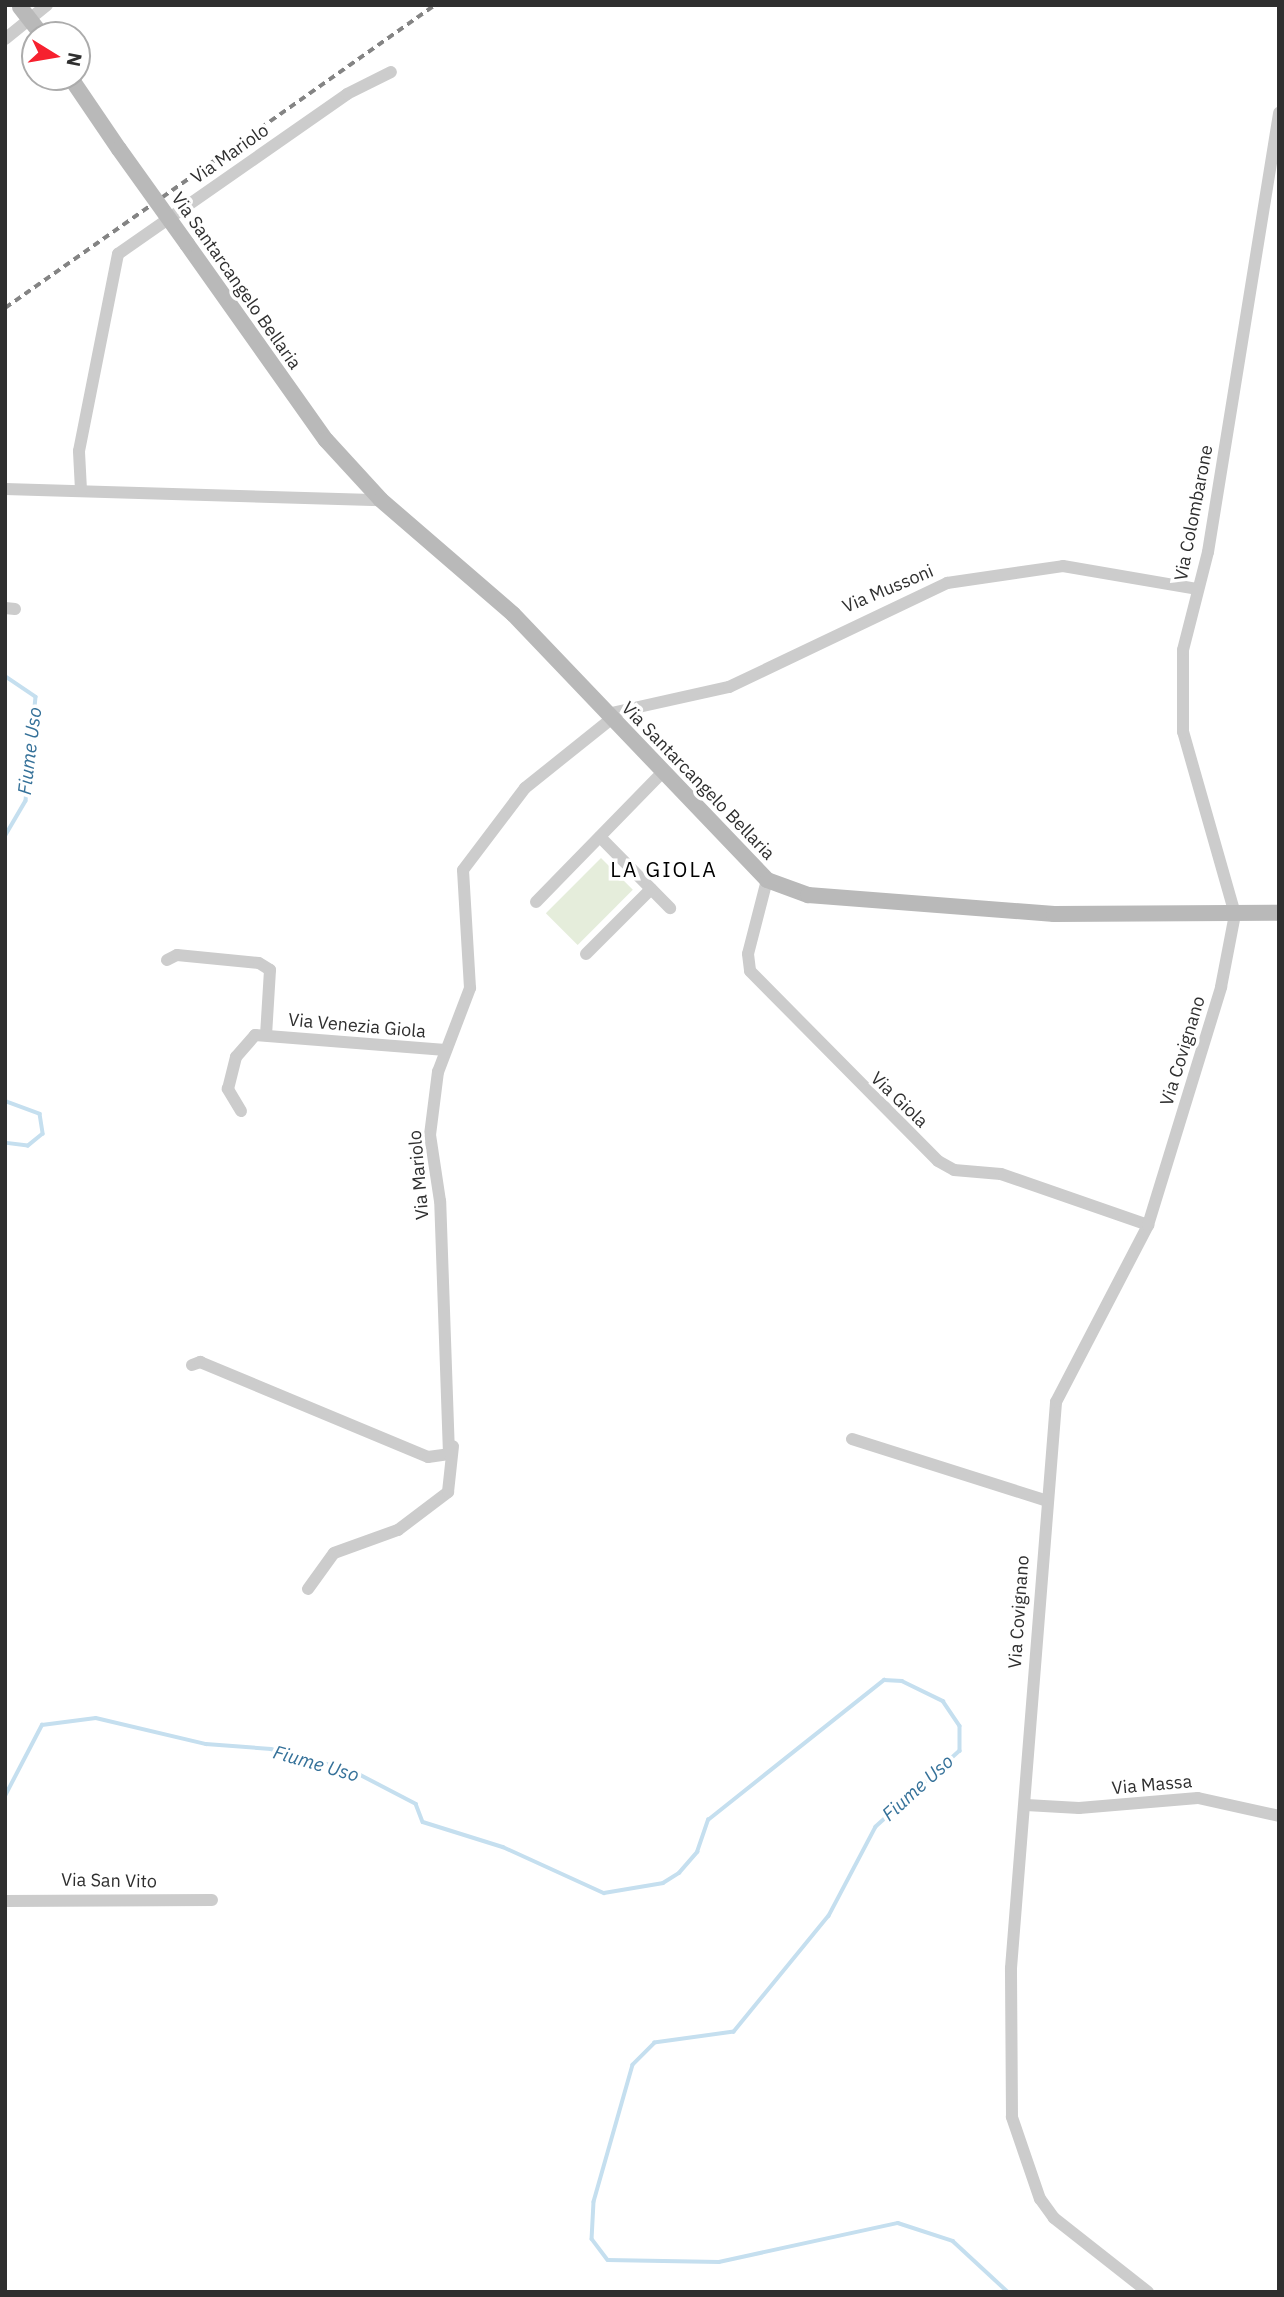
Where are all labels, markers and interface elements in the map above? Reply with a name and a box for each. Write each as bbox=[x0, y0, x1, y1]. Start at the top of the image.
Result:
north arrow bbox=[21, 21, 91, 91]
text: N bbox=[62, 51, 88, 69]
street label: Via Mariolo bbox=[187, 119, 273, 189]
street label: Via Santarcangelo Bellaria bbox=[167, 188, 305, 374]
street label: Via Colombarone bbox=[1170, 443, 1218, 583]
street label: Via Mussoni bbox=[839, 560, 937, 618]
street label: Via Santarcangelo Bellaria bbox=[617, 698, 779, 864]
water label: Fiume Uso bbox=[13, 706, 47, 796]
district label: LA GIOLA bbox=[611, 856, 717, 882]
street label: Via Covignano bbox=[1156, 994, 1210, 1108]
street label: Via Venezia Giola bbox=[287, 1009, 427, 1043]
street label: Via Giola bbox=[866, 1068, 932, 1132]
street label: Via Mariolo bbox=[404, 1129, 434, 1221]
street label: Via Covignano bbox=[1004, 1555, 1034, 1669]
water label: Fiume Uso bbox=[270, 1741, 362, 1787]
water label: Fiume Uso bbox=[878, 1750, 958, 1826]
street label: Via Massa bbox=[1111, 1771, 1193, 1799]
street label: Via San Vito bbox=[61, 1869, 157, 1893]

